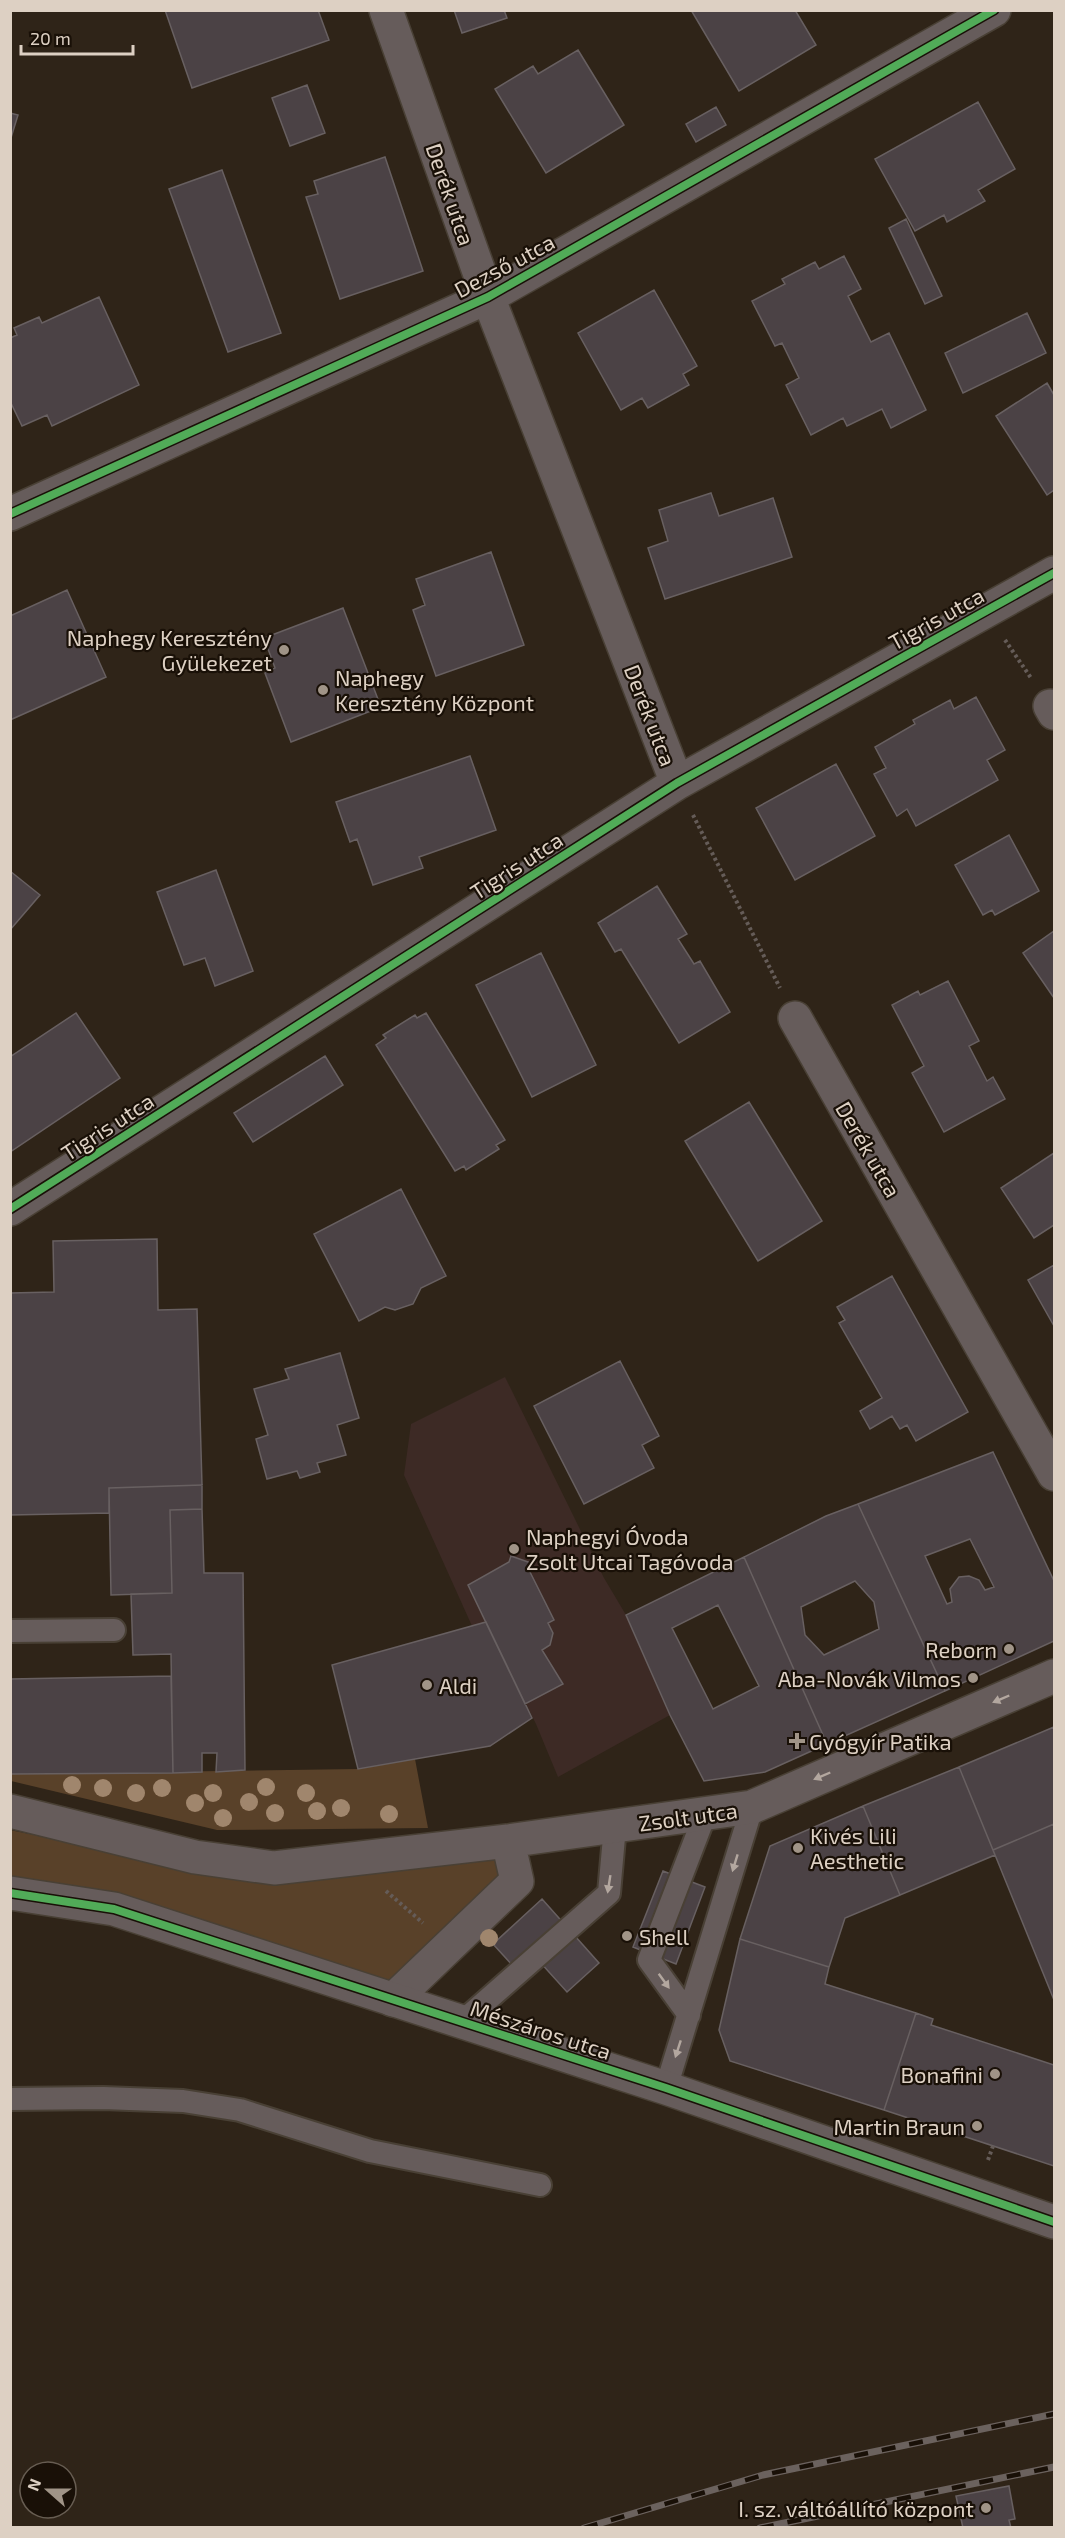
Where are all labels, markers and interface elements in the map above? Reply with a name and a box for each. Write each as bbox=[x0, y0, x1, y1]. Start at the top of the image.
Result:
scale bar bbox=[21, 18, 134, 56]
text: 20 m bbox=[30, 27, 71, 49]
street label: Derék utca bbox=[421, 139, 481, 249]
street label: Dezső utca bbox=[449, 228, 559, 302]
street label: Tigris utca bbox=[884, 581, 988, 655]
place label: Naphegy Keresztény Gyülekezet bbox=[67, 624, 272, 675]
marker: Naphegy Keresztény Gyülekezet bbox=[277, 643, 291, 657]
street label: Derék utca bbox=[620, 661, 682, 769]
place label: Naphegy Keresztény Központ bbox=[335, 664, 534, 715]
marker: Naphegy Keresztény Központ bbox=[316, 683, 330, 697]
street label: Tigris utca bbox=[465, 826, 567, 904]
street label: Tigris utca bbox=[56, 1087, 158, 1165]
street label: Derék utca bbox=[831, 1096, 907, 1202]
place label: Naphegyi Óvoda Zsolt Utcai Tagóvoda bbox=[526, 1523, 734, 1574]
marker: Naphegyi Óvoda Zsolt Utcai Tagóvoda bbox=[507, 1542, 521, 1556]
place label: Reborn bbox=[925, 1636, 997, 1662]
marker: Reborn bbox=[1002, 1642, 1016, 1656]
place label: Aba-Novák Vilmos bbox=[778, 1665, 961, 1691]
marker: Aba-Novák Vilmos bbox=[966, 1671, 980, 1685]
place label: Aldi bbox=[439, 1672, 477, 1698]
marker: Aldi bbox=[420, 1678, 434, 1692]
one-way arrow bbox=[991, 1694, 1009, 1704]
place label: Gyógyír Patika bbox=[809, 1728, 952, 1754]
marker: Gyógyír Patika bbox=[790, 1734, 804, 1748]
one-way arrow bbox=[813, 1772, 831, 1782]
street label: Zsolt utca bbox=[637, 1796, 739, 1836]
place label: Kivés Lili Aesthetic bbox=[810, 1822, 904, 1873]
marker: Kivés Lili Aesthetic bbox=[791, 1841, 805, 1855]
one-way arrow bbox=[730, 1854, 739, 1872]
one-way arrow bbox=[605, 1875, 614, 1894]
place label: Shell bbox=[639, 1923, 689, 1949]
marker: Shell bbox=[620, 1929, 634, 1943]
one-way arrow bbox=[658, 1974, 670, 1989]
street label: Mészáros utca bbox=[467, 1994, 615, 2064]
one-way arrow bbox=[673, 2040, 682, 2058]
place label: Bonafini bbox=[900, 2061, 983, 2087]
marker: Bonafini bbox=[988, 2067, 1002, 2081]
place label: Martin Braun bbox=[833, 2113, 965, 2139]
marker: Martin Braun bbox=[970, 2119, 984, 2133]
north arrow bbox=[18, 2460, 78, 2520]
text: N bbox=[23, 2476, 44, 2493]
place label: I. sz. váltóállító központ bbox=[738, 2495, 974, 2521]
marker: I. sz. váltóállító központ bbox=[979, 2501, 993, 2515]

